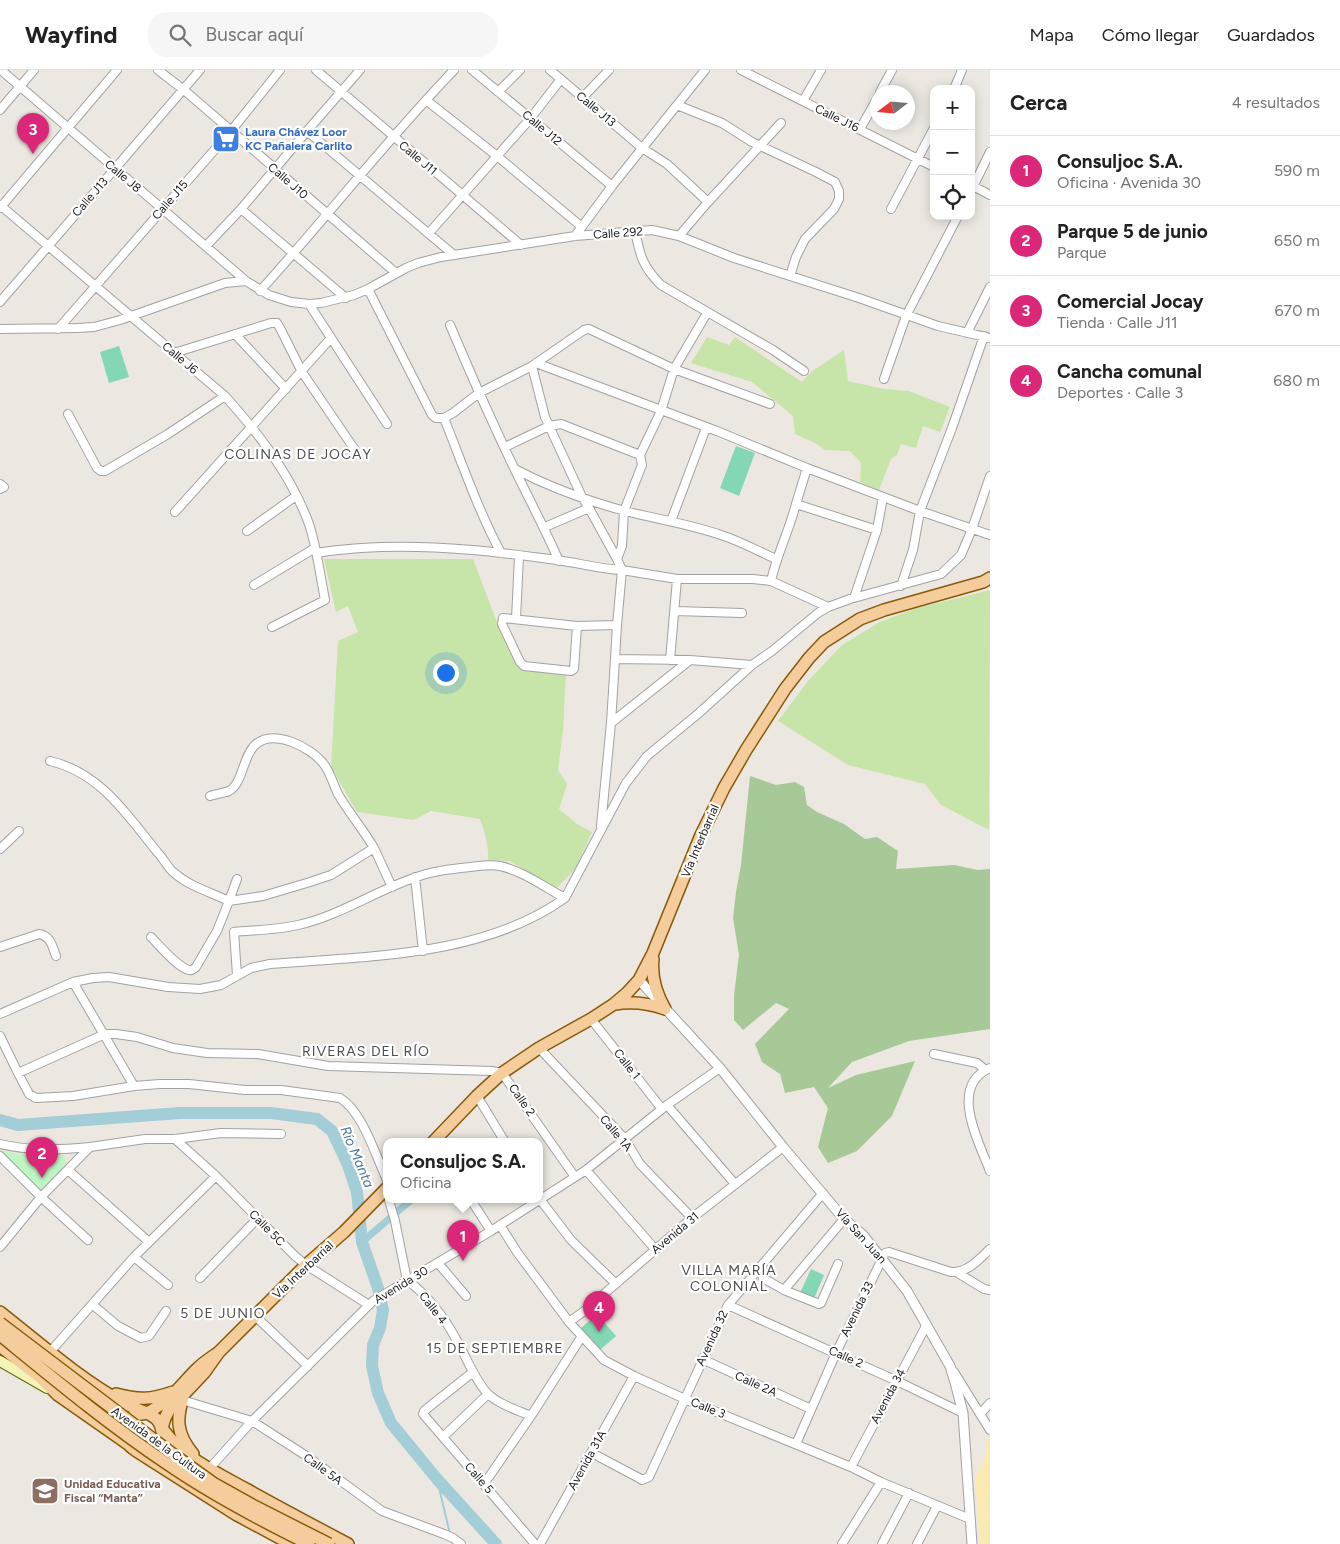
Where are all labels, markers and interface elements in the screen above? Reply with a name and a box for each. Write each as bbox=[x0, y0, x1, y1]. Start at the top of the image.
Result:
search box bbox=[148, 12, 498, 57]
text: Wayfind bbox=[25, 20, 118, 49]
icon: search bbox=[166, 21, 194, 49]
text: Buscar aquí bbox=[206, 23, 303, 46]
text: Mapa bbox=[1029, 24, 1074, 46]
text: Cómo llegar bbox=[1102, 24, 1199, 46]
text: Guardados bbox=[1227, 24, 1315, 46]
north arrow bbox=[870, 85, 915, 130]
map controls bbox=[930, 85, 975, 220]
button: + bbox=[930, 85, 975, 130]
street label: Calle J13 bbox=[573, 88, 619, 130]
text: Cerca bbox=[1010, 90, 1067, 115]
text: 4 resultados bbox=[1232, 93, 1320, 112]
street label: Calle J16 bbox=[813, 101, 862, 135]
street label: Calle J12 bbox=[519, 107, 565, 149]
pin: 3 bbox=[17, 113, 49, 154]
supermarket icon: Laura Chávez Loor KC Pañalera Carlito bbox=[211, 124, 241, 154]
place label: Laura Chávez Loor KC Pañalera Carlito bbox=[245, 125, 352, 153]
button: − bbox=[930, 130, 975, 175]
street label: Calle J11 bbox=[396, 138, 440, 178]
text: Consuljoc S.A. bbox=[1057, 150, 1183, 173]
street label: Calle J8 bbox=[102, 157, 144, 195]
street label: Calle J10 bbox=[265, 160, 311, 202]
text: 1 bbox=[1023, 161, 1029, 180]
text: 590 m bbox=[1274, 161, 1320, 180]
text: Oficina · Avenida 30 bbox=[1057, 173, 1201, 192]
street label: Calle J13 bbox=[69, 175, 111, 219]
button: locate bbox=[930, 175, 975, 220]
street label: Calle J15 bbox=[149, 177, 191, 223]
text: Parque 5 de junio bbox=[1057, 220, 1208, 243]
street label: Calle 292 bbox=[593, 224, 643, 242]
text: 2 bbox=[1021, 231, 1031, 250]
text: 650 m bbox=[1274, 231, 1320, 250]
text: Parque bbox=[1057, 243, 1107, 262]
text: Comercial Jocay bbox=[1057, 290, 1204, 313]
text: 3 bbox=[1022, 301, 1030, 320]
text: 670 m bbox=[1275, 301, 1320, 320]
text: Tienda · Calle J11 bbox=[1057, 313, 1178, 332]
street label: Calle J6 bbox=[159, 339, 201, 377]
text: Cancha comunal bbox=[1057, 360, 1202, 383]
text: 4 bbox=[1021, 371, 1031, 390]
text: 680 m bbox=[1273, 371, 1320, 390]
text: Deportes · Calle 3 bbox=[1057, 383, 1183, 402]
district label: COLINAS DE JOCAY bbox=[224, 446, 372, 463]
your location bbox=[433, 660, 459, 686]
street label: Vía Interbarrial bbox=[678, 802, 722, 880]
district label: RIVERAS DEL RÍO bbox=[302, 1043, 430, 1060]
street label: Calle 1 bbox=[611, 1046, 643, 1082]
street label: Calle 2 bbox=[506, 1081, 538, 1119]
street label: Calle 1A bbox=[597, 1112, 635, 1154]
water label: Río Manta bbox=[336, 1124, 378, 1190]
pin: 2 bbox=[26, 1137, 58, 1178]
popup bbox=[383, 1138, 543, 1203]
text: Consuljoc S.A. bbox=[400, 1150, 526, 1173]
text: Oficina bbox=[400, 1173, 452, 1192]
street label: Vía San Juan bbox=[833, 1206, 889, 1267]
street label: Calle 5C bbox=[246, 1207, 288, 1249]
street label: Avenida 31 bbox=[648, 1209, 702, 1257]
pin: 1 bbox=[447, 1220, 479, 1261]
street label: Vía Interbarrial bbox=[270, 1238, 336, 1302]
district label: VILLA MARÍA COLONIAL bbox=[681, 1262, 777, 1295]
street label: Avenida 30 bbox=[371, 1263, 431, 1307]
street label: Avenida 33 bbox=[838, 1279, 876, 1339]
street label: Calle 4 bbox=[416, 1289, 450, 1327]
pin: 4 bbox=[583, 1291, 615, 1332]
district label: 5 DE JUNIO bbox=[180, 1305, 266, 1322]
street label: Avenida 32 bbox=[693, 1308, 731, 1368]
district label: 15 DE SEPTIEMBRE bbox=[427, 1340, 563, 1357]
street label: Calle 2 bbox=[827, 1343, 865, 1371]
street label: Avenida 34 bbox=[868, 1366, 909, 1426]
street label: Calle 2A bbox=[733, 1369, 779, 1399]
street label: Calle 3 bbox=[689, 1395, 727, 1421]
street label: Avenida de la Cultura bbox=[109, 1404, 209, 1482]
street label: Avenida 31A bbox=[565, 1428, 609, 1492]
street label: Calle 5A bbox=[301, 1450, 345, 1488]
street label: Calle 5 bbox=[462, 1460, 496, 1496]
school or university icon: Unidad Educativa Fiscal “Manta” bbox=[30, 1476, 60, 1506]
place label: Unidad Educativa Fiscal “Manta” bbox=[64, 1477, 161, 1505]

